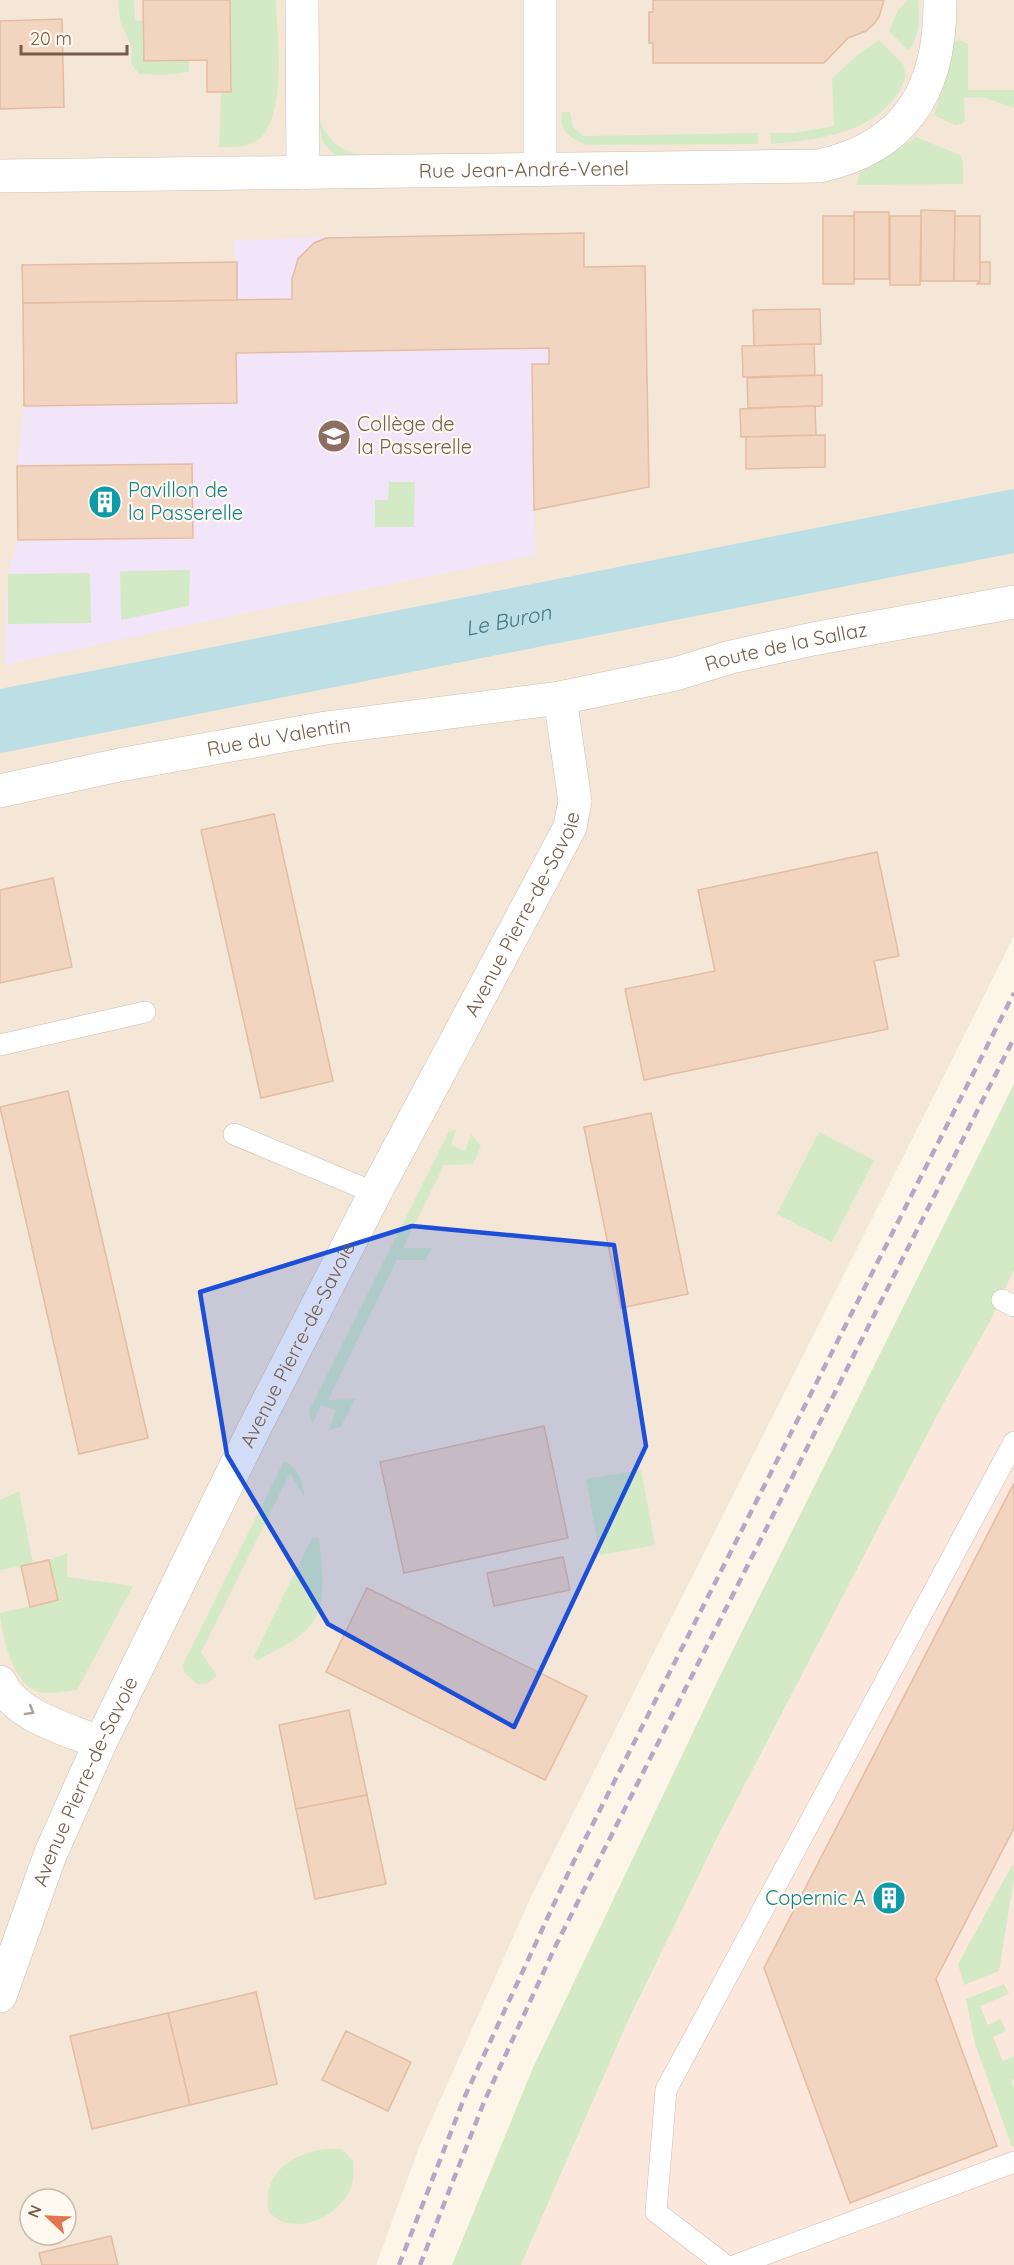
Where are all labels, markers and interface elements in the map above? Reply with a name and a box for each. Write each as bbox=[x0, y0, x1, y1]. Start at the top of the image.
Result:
scale bar bbox=[21, 18, 128, 56]
text: 20 m bbox=[30, 27, 72, 50]
street label: Rue Jean-André-Venel bbox=[419, 155, 629, 183]
place label: Collège de la Passerelle bbox=[357, 411, 472, 459]
school or university icon: Collège de la Passerelle bbox=[316, 418, 352, 454]
place label: Pavillon de la Passerelle bbox=[128, 477, 243, 525]
building icon: Pavillon de la Passerelle bbox=[87, 484, 123, 520]
water label: Le Buron bbox=[463, 598, 554, 641]
street label: Route de la Sallaz bbox=[702, 616, 869, 676]
street label: Rue du Valentin bbox=[205, 712, 352, 761]
street label: Avenue Pierre-de-Savoie bbox=[458, 810, 585, 1021]
street label: Avenue Pierre-de-Savoie bbox=[234, 1237, 360, 1451]
street label: Avenue Pierre-de-Savoie bbox=[27, 1672, 143, 1890]
one-way arrow bbox=[24, 1704, 34, 1715]
building icon: Copernic A bbox=[871, 1880, 907, 1916]
place label: Copernic A bbox=[765, 1885, 866, 1910]
north arrow bbox=[18, 2187, 78, 2247]
text: N bbox=[23, 2202, 46, 2220]

